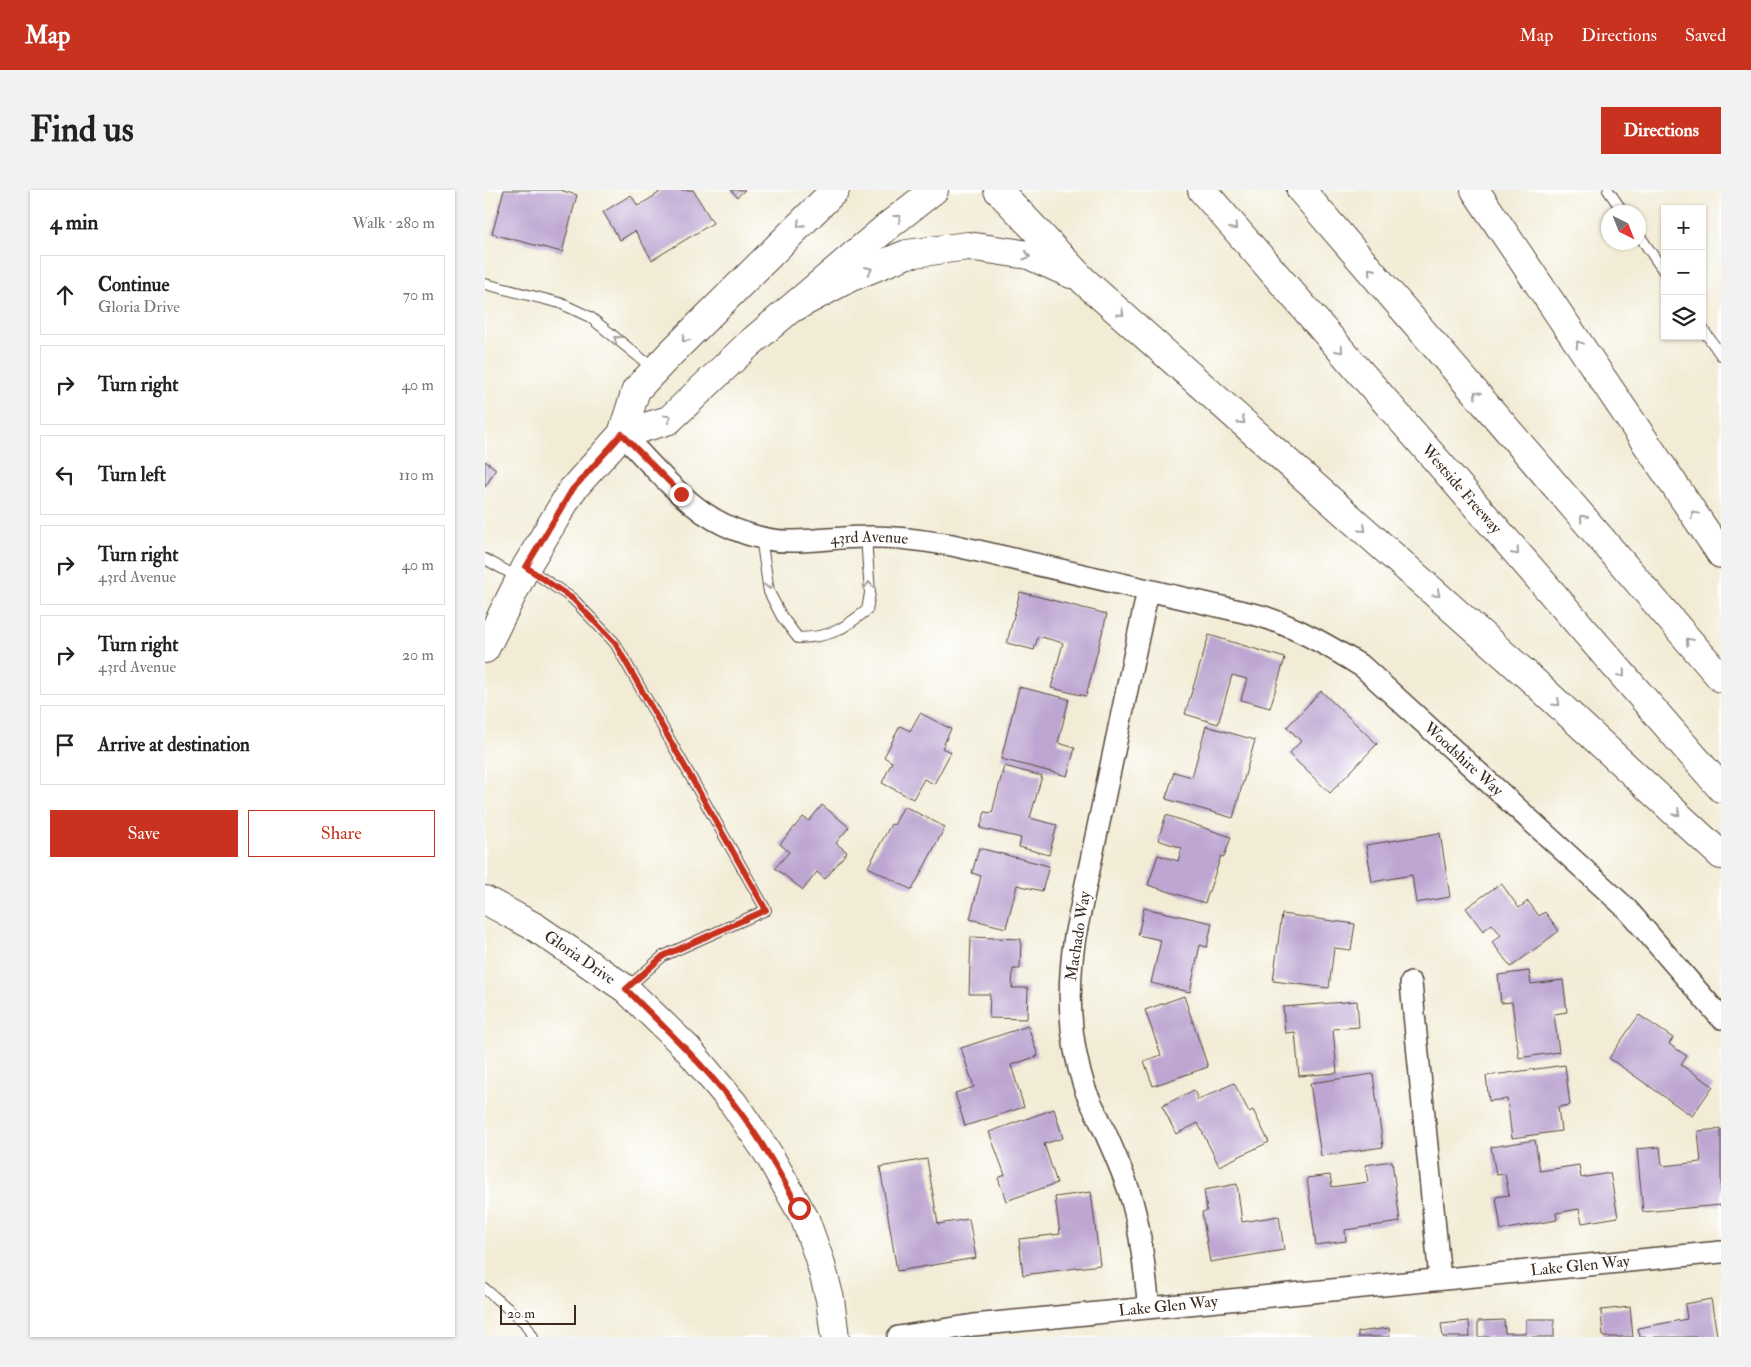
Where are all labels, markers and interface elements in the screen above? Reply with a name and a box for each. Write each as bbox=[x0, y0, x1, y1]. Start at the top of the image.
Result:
text: Map bbox=[25, 20, 70, 51]
text: Map bbox=[1520, 24, 1553, 47]
text: Directions bbox=[1581, 24, 1657, 47]
text: Saved bbox=[1685, 24, 1726, 47]
button: Directions bbox=[1601, 107, 1721, 154]
text: Find us bbox=[30, 108, 134, 152]
north arrow bbox=[1601, 205, 1646, 250]
map controls bbox=[1661, 205, 1706, 340]
button: + bbox=[1661, 205, 1706, 250]
text: 4 min bbox=[50, 209, 98, 236]
text: Walk · 280 m bbox=[352, 213, 435, 233]
one-way arrow bbox=[892, 216, 901, 224]
one-way arrow bbox=[797, 219, 806, 228]
one-way arrow bbox=[1228, 221, 1237, 230]
one-way arrow bbox=[1023, 250, 1031, 260]
button: − bbox=[1661, 250, 1706, 295]
one-way arrow bbox=[865, 265, 873, 275]
one-way arrow bbox=[1368, 268, 1377, 277]
text: Continue bbox=[98, 273, 169, 297]
icon: ahead bbox=[51, 281, 79, 309]
text: 70 m bbox=[403, 285, 434, 305]
button: layers bbox=[1661, 295, 1706, 340]
text: Gloria Drive bbox=[98, 297, 180, 317]
one-way arrow bbox=[1115, 307, 1124, 316]
one-way arrow bbox=[682, 333, 691, 342]
one-way arrow bbox=[614, 336, 623, 344]
one-way arrow bbox=[1576, 340, 1585, 350]
one-way arrow bbox=[1335, 344, 1344, 353]
icon: right bbox=[51, 371, 79, 399]
text: Turn right bbox=[98, 373, 178, 397]
text: 40 m bbox=[401, 375, 434, 395]
one-way arrow bbox=[1474, 391, 1483, 400]
one-way arrow bbox=[662, 414, 671, 424]
one-way arrow bbox=[1237, 415, 1246, 424]
street label: Westside Freeway bbox=[1417, 439, 1506, 539]
icon: left bbox=[51, 461, 79, 489]
text: Turn left bbox=[98, 463, 166, 487]
text: 110 m bbox=[399, 465, 434, 485]
route end bbox=[670, 483, 693, 506]
one-way arrow bbox=[1691, 510, 1700, 519]
one-way arrow bbox=[1580, 514, 1589, 523]
one-way arrow bbox=[1358, 524, 1367, 533]
street label: 43rd Avenue bbox=[829, 527, 910, 549]
text: Turn right bbox=[98, 543, 178, 567]
one-way arrow bbox=[1510, 546, 1519, 555]
icon: right bbox=[51, 551, 79, 579]
text: 40 m bbox=[401, 555, 434, 575]
text: 43rd Avenue bbox=[98, 567, 176, 587]
one-way arrow bbox=[763, 581, 773, 590]
one-way arrow bbox=[864, 581, 874, 589]
one-way arrow bbox=[1431, 589, 1440, 598]
text: Turn right bbox=[98, 633, 178, 657]
one-way arrow bbox=[1686, 637, 1695, 646]
icon: right bbox=[51, 641, 79, 669]
text: 20 m bbox=[402, 645, 434, 665]
text: 43rd Avenue bbox=[98, 657, 176, 677]
one-way arrow bbox=[1616, 669, 1625, 678]
one-way arrow bbox=[1552, 697, 1561, 706]
street label: Woodshire Way bbox=[1419, 717, 1508, 801]
icon: arrive bbox=[51, 731, 79, 759]
text: Arrive at destination bbox=[98, 733, 250, 757]
one-way arrow bbox=[1671, 808, 1680, 817]
button: Save bbox=[50, 810, 238, 857]
button: Share bbox=[248, 810, 435, 857]
street label: Machado Way bbox=[1061, 889, 1095, 982]
street label: Gloria Drive bbox=[540, 926, 620, 989]
route start bbox=[788, 1197, 811, 1220]
street label: Lake Glen Way bbox=[1530, 1251, 1632, 1281]
street label: Lake Glen Way bbox=[1117, 1291, 1220, 1321]
scale bar bbox=[500, 1302, 576, 1325]
text: 20 m bbox=[507, 1305, 535, 1322]

